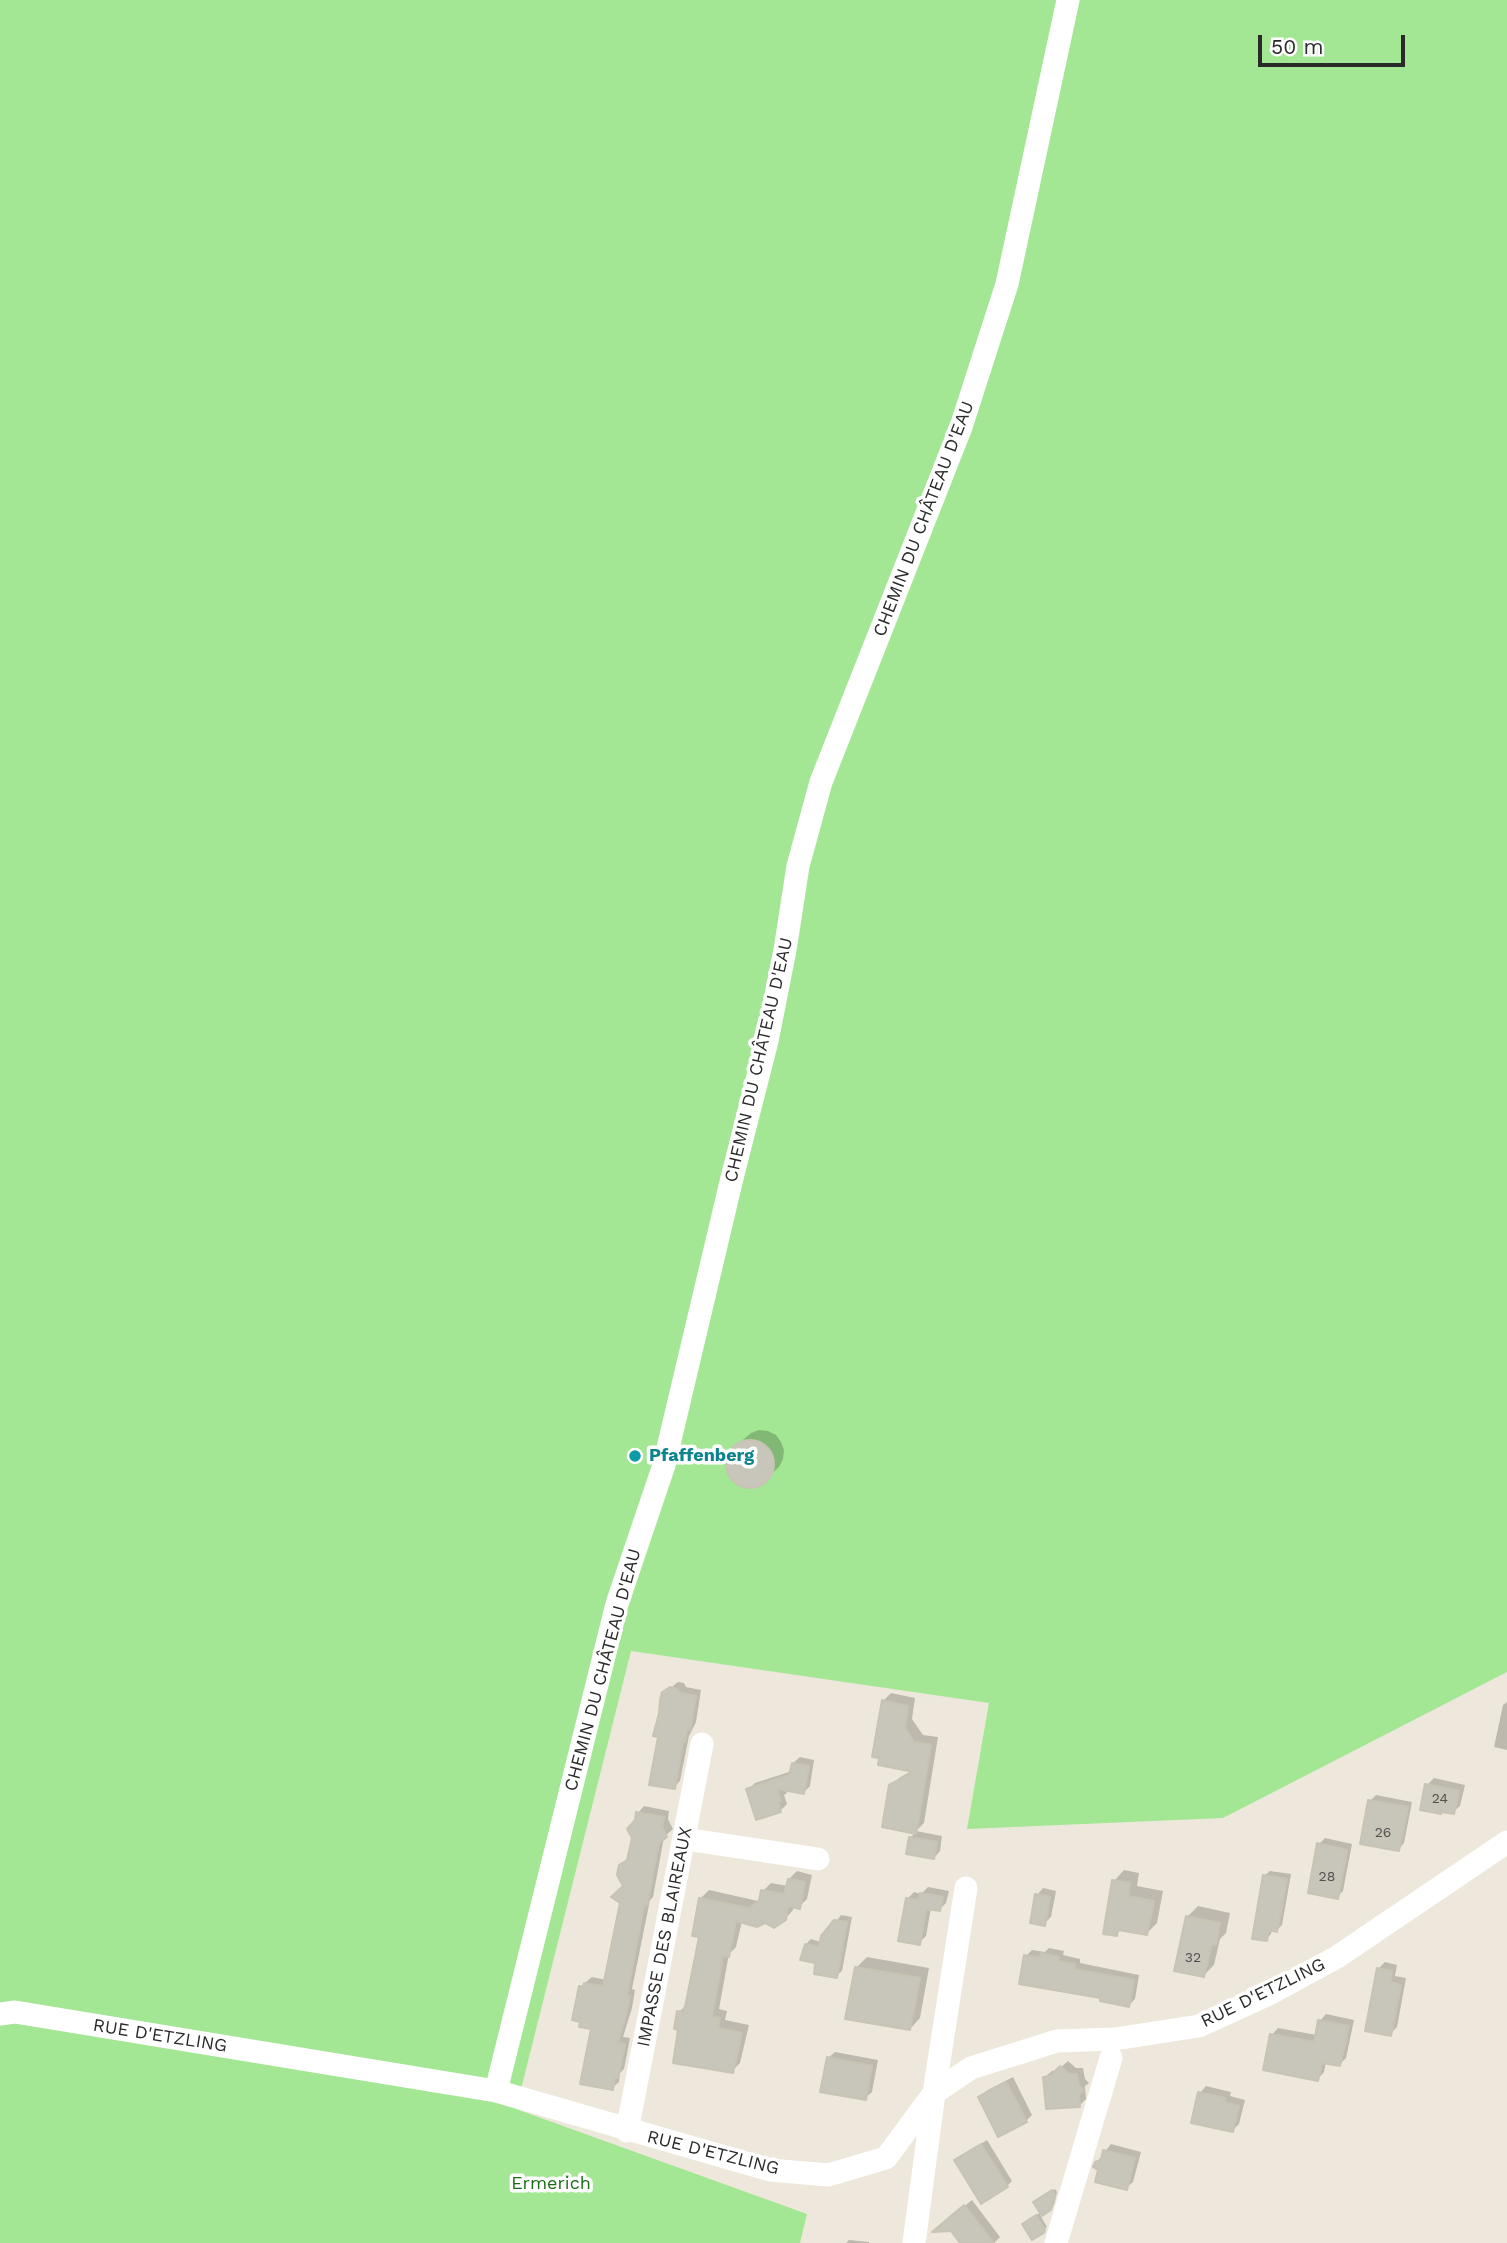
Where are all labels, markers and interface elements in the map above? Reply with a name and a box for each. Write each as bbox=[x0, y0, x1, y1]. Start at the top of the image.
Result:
scale bar bbox=[1262, 21, 1409, 65]
text: 50 m bbox=[1271, 34, 1323, 59]
street label: CHEMIN DU CHÂTEAU D'EAU bbox=[869, 398, 979, 640]
street label: CHEMIN DU CHÂTEAU D'EAU bbox=[720, 936, 798, 1184]
place label: Pfaffenberg bbox=[649, 1445, 754, 1467]
marker: Pfaffenberg bbox=[627, 1448, 643, 1464]
street label: CHEMIN DU CHÂTEAU D'EAU bbox=[560, 1546, 646, 1794]
house number: 24 bbox=[1432, 1791, 1448, 1807]
street label: IMPASSE DES BLAIREAUX bbox=[633, 1825, 697, 2049]
house number: 26 bbox=[1375, 1825, 1391, 1841]
house number: 28 bbox=[1319, 1869, 1335, 1885]
house number: 32 bbox=[1185, 1950, 1201, 1966]
street label: RUE D'ETZLING bbox=[1197, 1954, 1329, 2032]
street label: RUE D'ETZLING bbox=[91, 2015, 229, 2057]
street label: RUE D'ETZLING bbox=[645, 2126, 781, 2180]
park label: Ermerich bbox=[511, 2173, 591, 2195]

